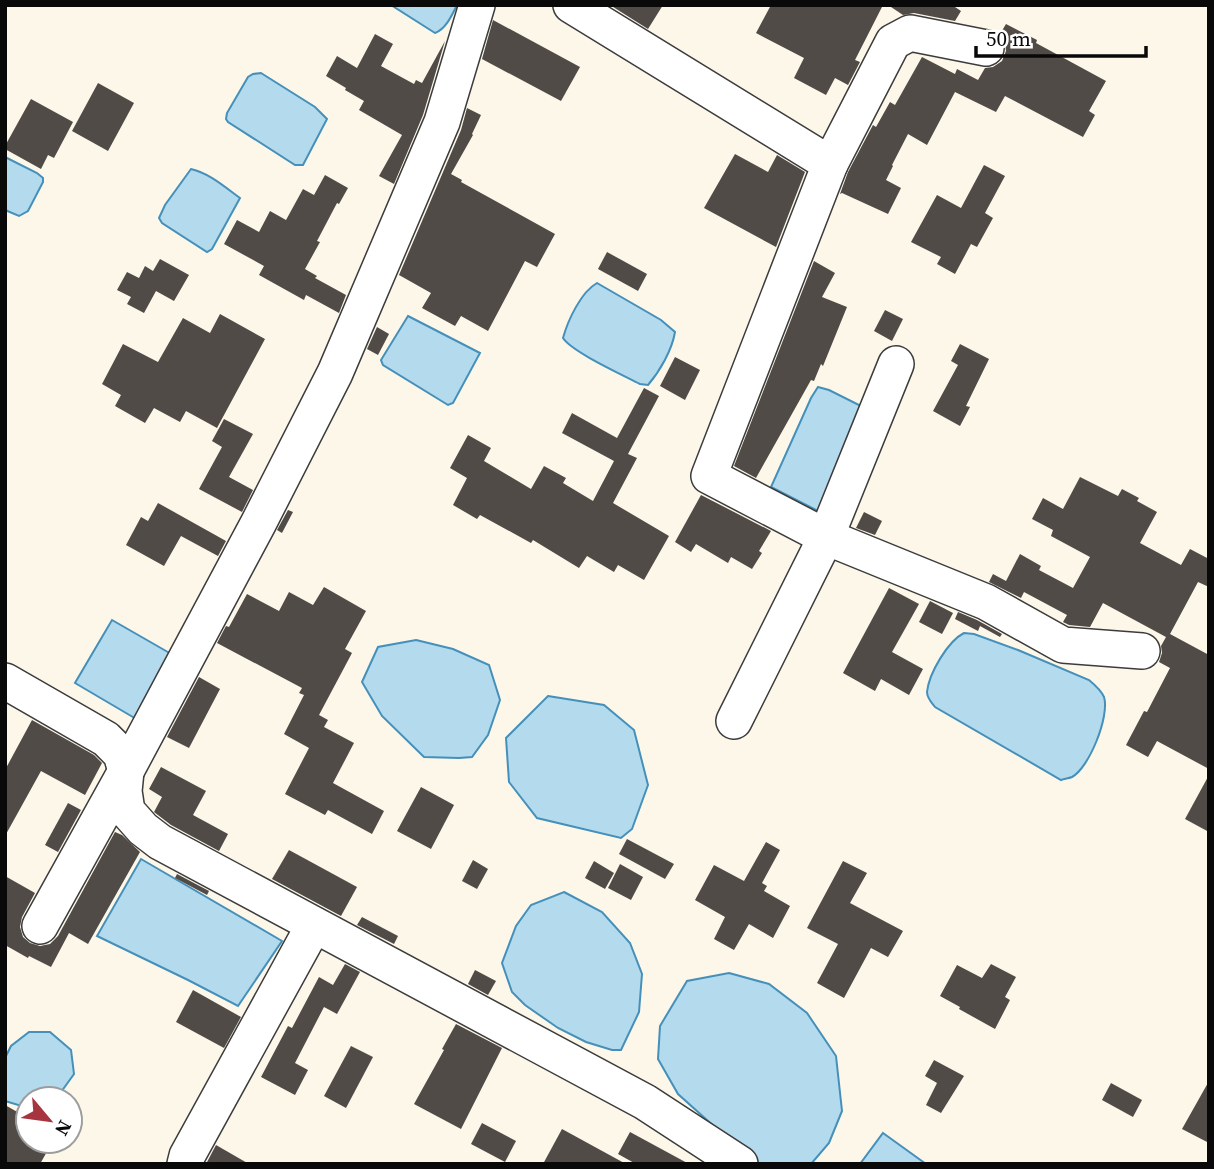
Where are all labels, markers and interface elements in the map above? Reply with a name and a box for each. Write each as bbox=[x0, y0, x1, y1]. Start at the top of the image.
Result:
scale bar bbox=[976, 14, 1146, 58]
text: 50 m bbox=[986, 24, 1031, 53]
north arrow bbox=[14, 1085, 84, 1155]
text: N bbox=[49, 1116, 79, 1141]

